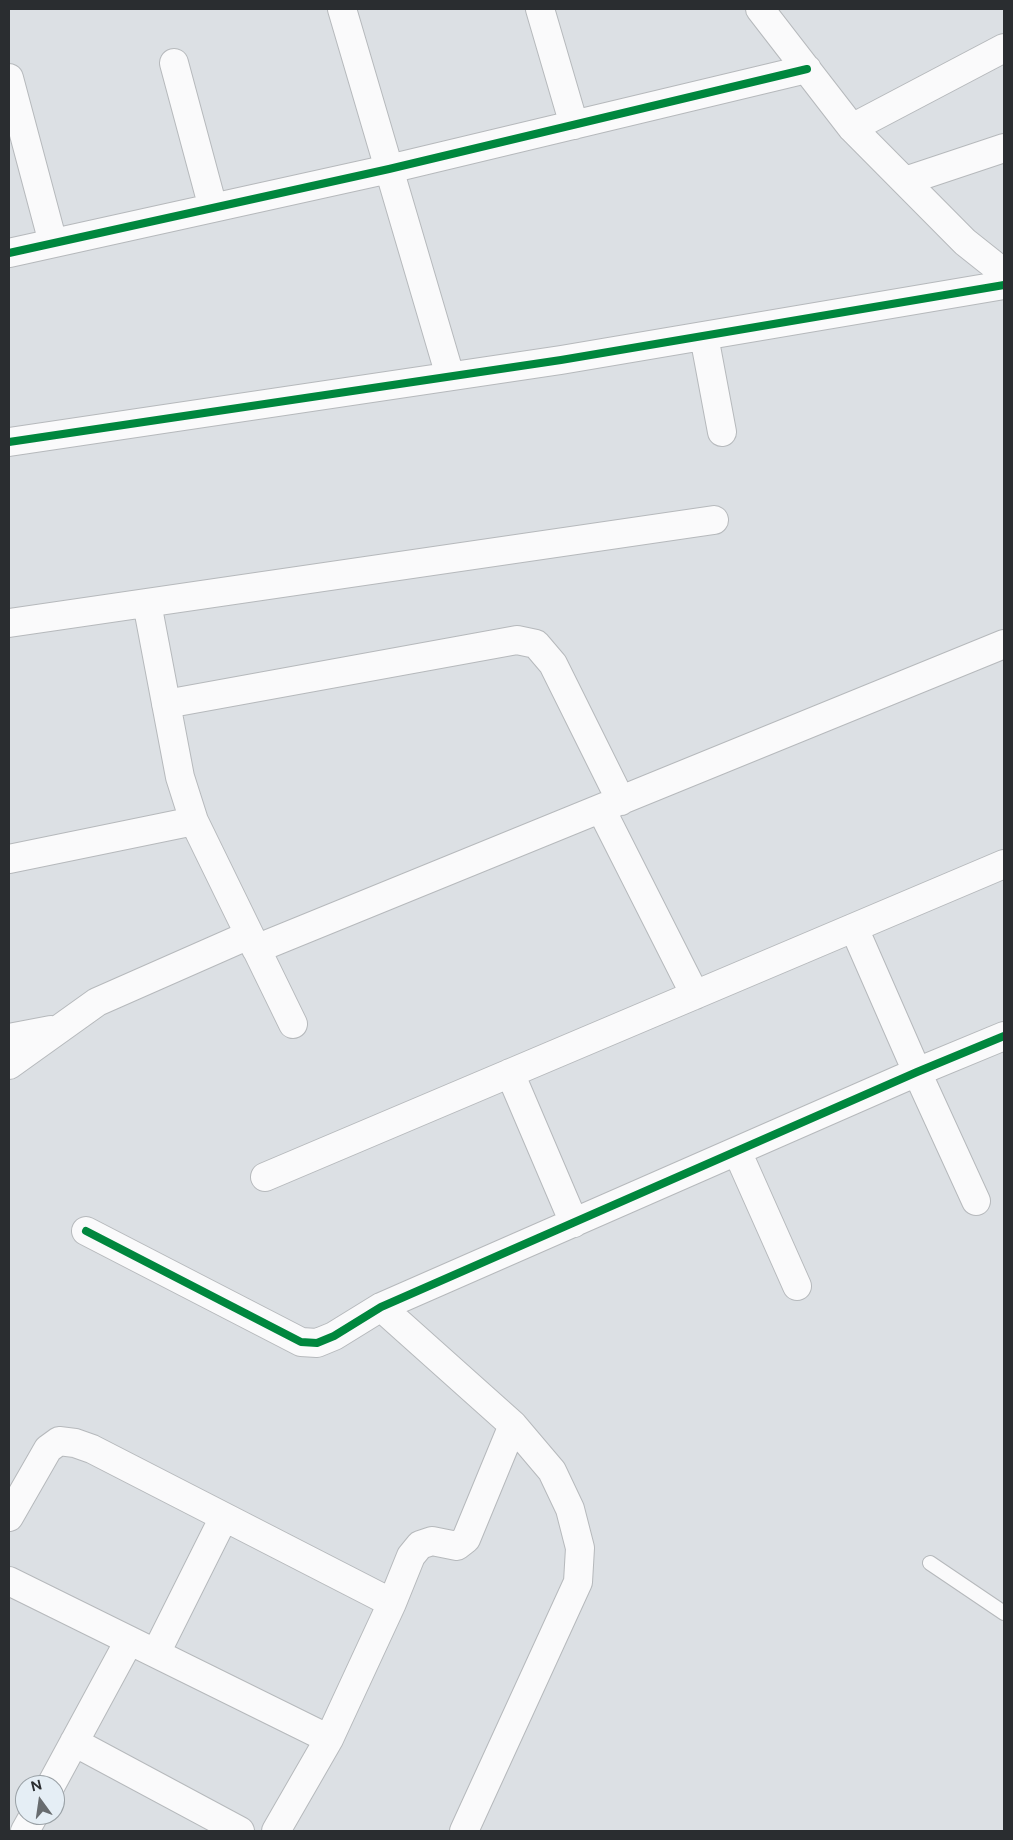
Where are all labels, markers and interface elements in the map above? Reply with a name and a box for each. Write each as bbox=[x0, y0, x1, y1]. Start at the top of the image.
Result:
north arrow bbox=[15, 1775, 65, 1825]
text: N bbox=[29, 1776, 44, 1795]

